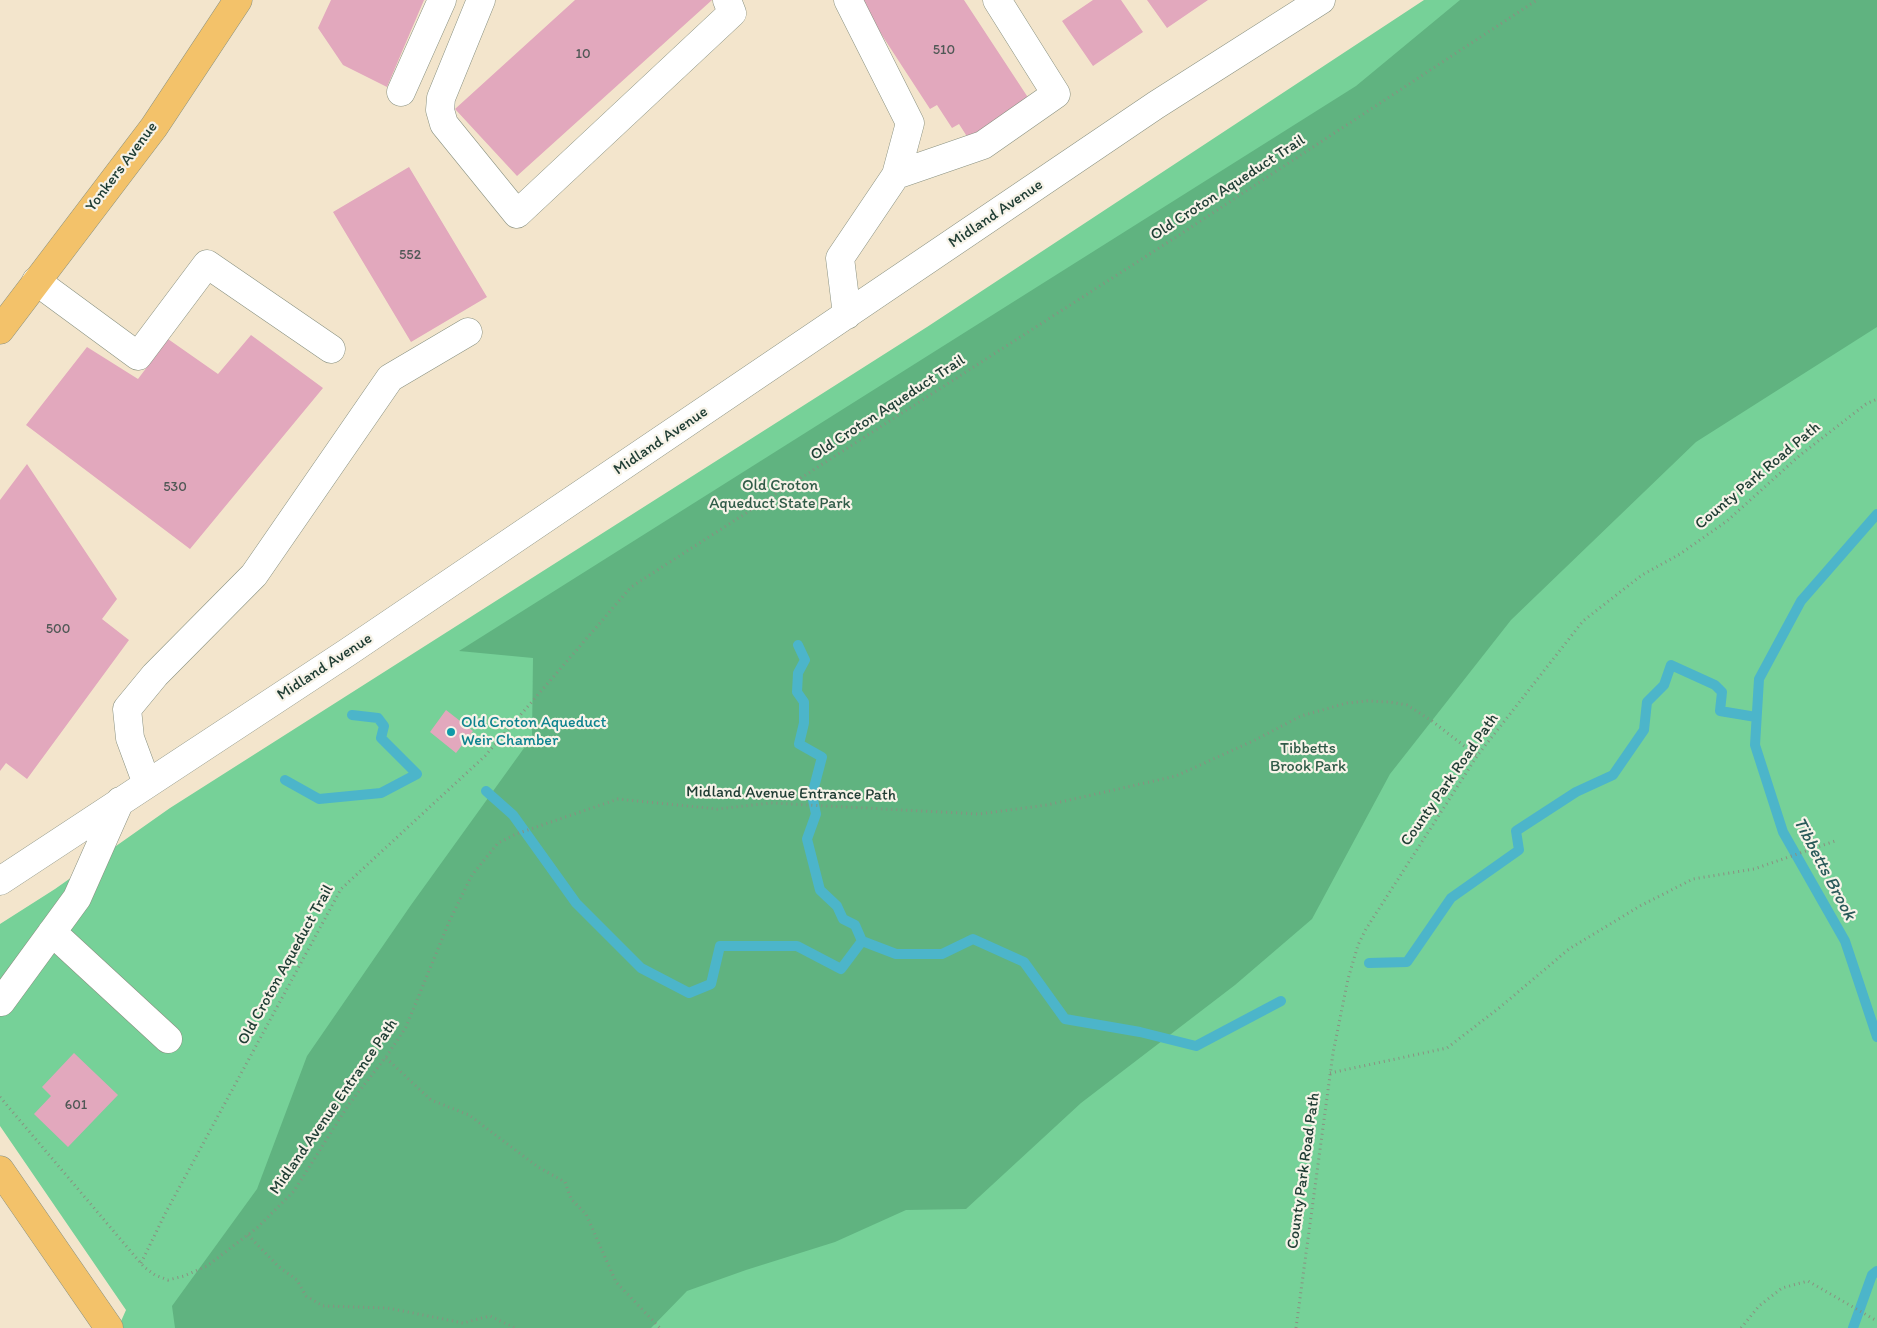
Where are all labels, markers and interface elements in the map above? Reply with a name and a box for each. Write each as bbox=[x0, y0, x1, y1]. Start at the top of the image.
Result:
house number: 510 bbox=[933, 42, 955, 58]
house number: 10 bbox=[575, 46, 591, 62]
street label: Yonkers Avenue bbox=[82, 118, 162, 216]
street label: Old Croton Aqueduct Trail bbox=[1147, 131, 1309, 245]
street label: Midland Avenue bbox=[945, 175, 1047, 253]
house number: 552 bbox=[399, 247, 421, 263]
street label: Old Croton Aqueduct Trail bbox=[807, 351, 969, 465]
street label: Midland Avenue bbox=[610, 402, 712, 480]
street label: County Park Road Path bbox=[1691, 418, 1825, 534]
park label: Old Croton Aqueduct State Park bbox=[709, 476, 851, 514]
house number: 530 bbox=[163, 479, 187, 495]
house number: 500 bbox=[46, 621, 70, 637]
street label: Midland Avenue bbox=[274, 629, 376, 705]
street label: County Park Road Path bbox=[1397, 710, 1503, 850]
place label: Old Croton Aqueduct Weir Chamber bbox=[461, 713, 607, 751]
marker: Old Croton Aqueduct Weir Chamber bbox=[445, 726, 457, 738]
park label: Tibbetts Brook Park bbox=[1270, 739, 1346, 777]
street label: Midland Avenue Entrance Path bbox=[686, 783, 896, 805]
water label: Tibbetts Brook bbox=[1788, 814, 1860, 924]
street label: Old Croton Aqueduct Trail bbox=[234, 881, 338, 1049]
street label: Midland Avenue Entrance Path bbox=[266, 1015, 402, 1199]
street label: County Park Road Path bbox=[1284, 1092, 1324, 1250]
house number: 601 bbox=[65, 1097, 87, 1113]

